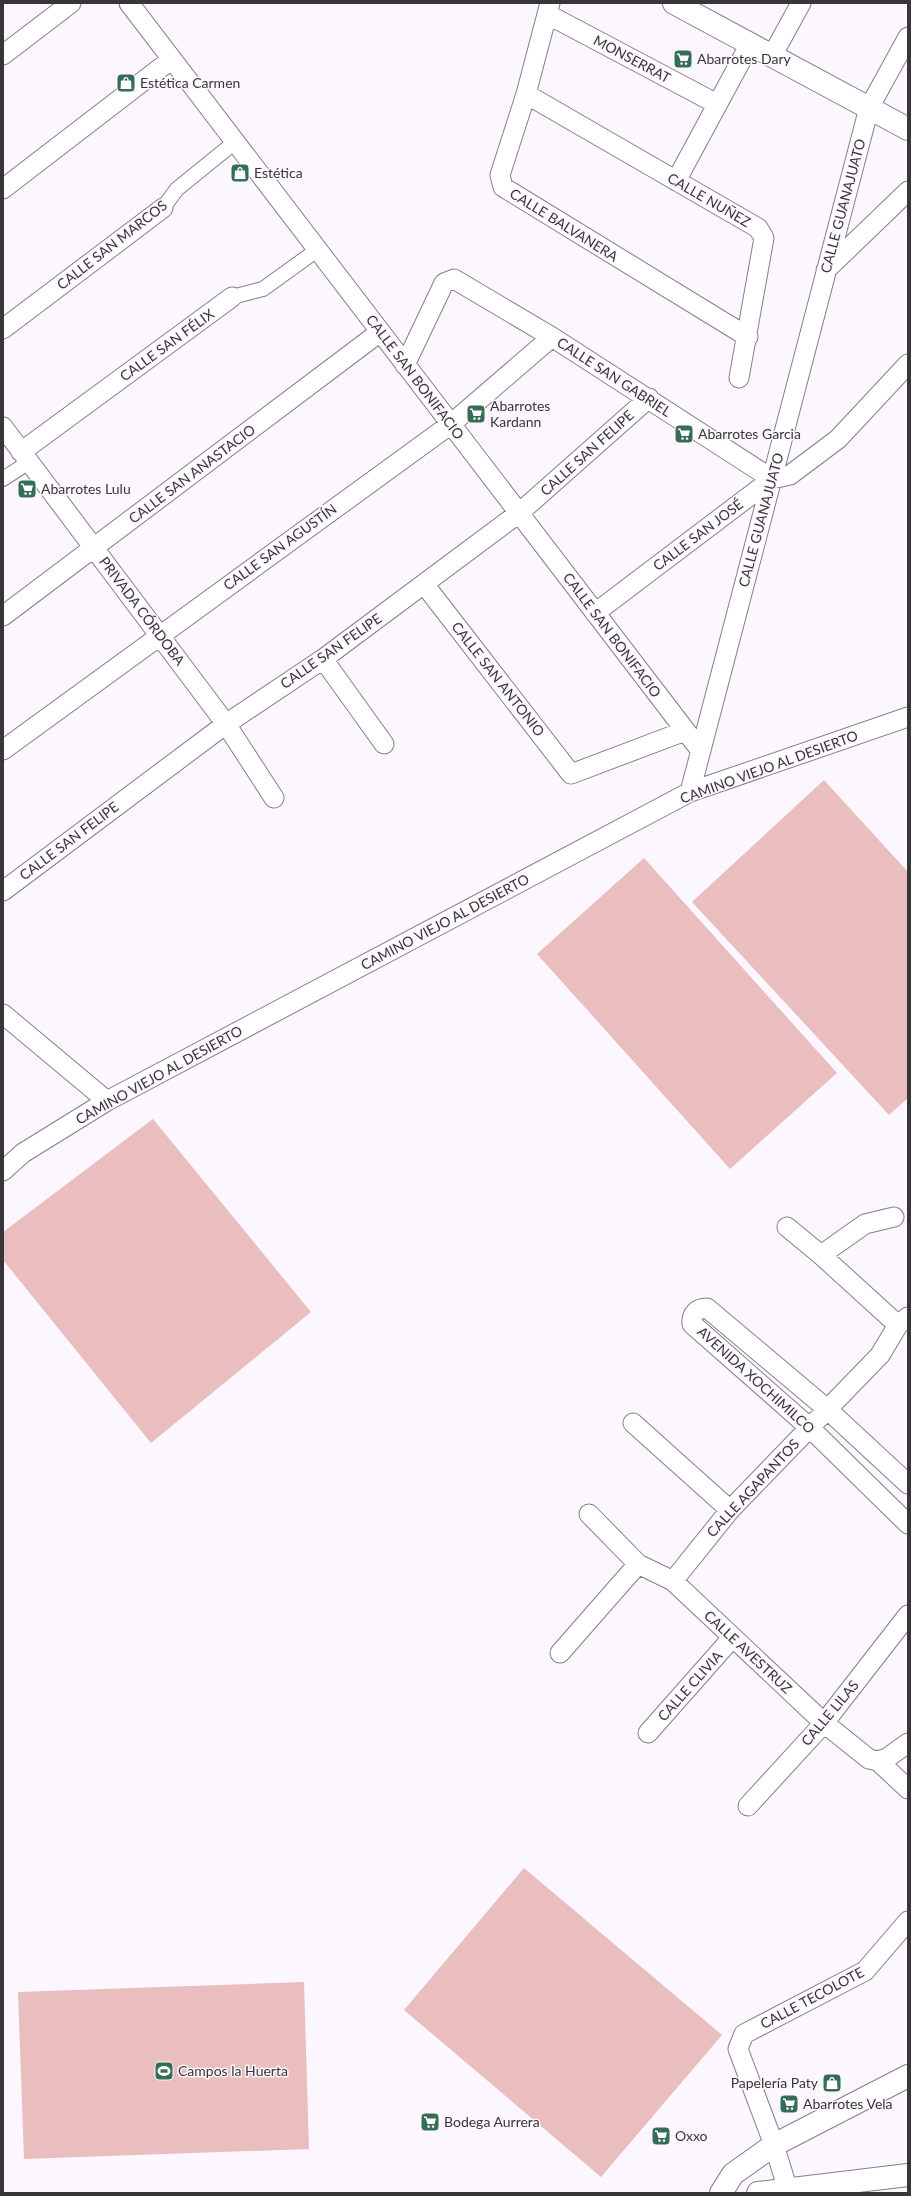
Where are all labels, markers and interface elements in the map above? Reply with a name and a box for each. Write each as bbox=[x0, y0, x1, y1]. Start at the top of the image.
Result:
street label: MONSERRAT bbox=[591, 31, 674, 86]
supermarket icon: Abarrotes Dary bbox=[672, 48, 694, 70]
place label: Abarrotes Dary bbox=[697, 50, 792, 67]
shop icon: Estética Carmen bbox=[115, 72, 137, 94]
place label: Estética Carmen bbox=[140, 74, 240, 91]
street label: CALLE GUANAJUATO bbox=[816, 137, 869, 275]
shop icon: Estética bbox=[229, 162, 251, 184]
place label: Estética bbox=[254, 164, 303, 181]
street label: CALLE NUÑEZ bbox=[665, 169, 754, 230]
street label: CALLE BALVANERA bbox=[507, 184, 622, 265]
street label: CALLE SAN MARCOS bbox=[53, 196, 170, 293]
street label: CALLE SAN FÉLIX bbox=[116, 305, 217, 384]
street label: CALLE SAN BONIFACIO bbox=[363, 311, 468, 442]
street label: CALLE SAN GABRIEL bbox=[554, 333, 675, 420]
place label: Abarrotes Kardann bbox=[490, 397, 550, 430]
supermarket icon: Abarrotes Kardann bbox=[465, 403, 487, 425]
street label: CALLE SAN FELIPE bbox=[537, 406, 637, 499]
street label: CALLE SAN ANASTACIO bbox=[125, 421, 258, 527]
supermarket icon: Abarrotes Garcia bbox=[673, 423, 695, 445]
place label: Abarrotes Garcia bbox=[698, 425, 801, 442]
street label: CALLE GUANAJUATO bbox=[734, 451, 787, 589]
supermarket icon: Abarrotes Lulu bbox=[16, 478, 38, 500]
place label: Abarrotes Lulu bbox=[41, 480, 131, 497]
street label: CALLE SAN JOSÉ bbox=[649, 495, 746, 574]
street label: CALLE SAN AGUSTÍN bbox=[220, 500, 340, 593]
street label: PRIVADA CÓRDOBA bbox=[96, 553, 189, 669]
street label: CALLE SAN BONIFACIO bbox=[560, 569, 665, 700]
street label: CALLE SAN FELIPE bbox=[277, 609, 385, 692]
street label: CALLE SAN ANTONIO bbox=[448, 618, 548, 739]
street label: CAMINO VIEJO AL DESIERTO bbox=[678, 726, 860, 807]
street label: CALLE SAN FELIPE bbox=[16, 798, 122, 883]
street label: CAMINO VIEJO AL DESIERTO bbox=[358, 870, 532, 973]
street label: CAMINO VIEJO AL DESIERTO bbox=[72, 1022, 245, 1128]
street label: AVENIDA XOCHIMILCO bbox=[694, 1323, 818, 1437]
street label: CALLE AGAPANTOS bbox=[703, 1435, 802, 1540]
street label: CALLE AVESTRUZ bbox=[701, 1607, 796, 1697]
street label: CALLE CLIVIA bbox=[654, 1647, 726, 1724]
street label: CALLE LILAS bbox=[797, 1676, 862, 1749]
street label: CALLE TECOLOTE bbox=[757, 1963, 866, 2032]
sports icon: Campos la Huerta bbox=[153, 2060, 175, 2082]
place label: Campos la Huerta bbox=[178, 2062, 288, 2079]
shop icon: Papelería Paty bbox=[821, 2072, 843, 2094]
place label: Papelería Paty bbox=[731, 2074, 819, 2091]
supermarket icon: Abarrotes Vela bbox=[778, 2093, 800, 2115]
place label: Abarrotes Vela bbox=[803, 2095, 893, 2112]
supermarket icon: Bodega Aurrera bbox=[419, 2111, 441, 2133]
place label: Bodega Aurrera bbox=[444, 2113, 540, 2130]
supermarket icon: Oxxo bbox=[650, 2125, 672, 2147]
place label: Oxxo bbox=[675, 2127, 708, 2144]

